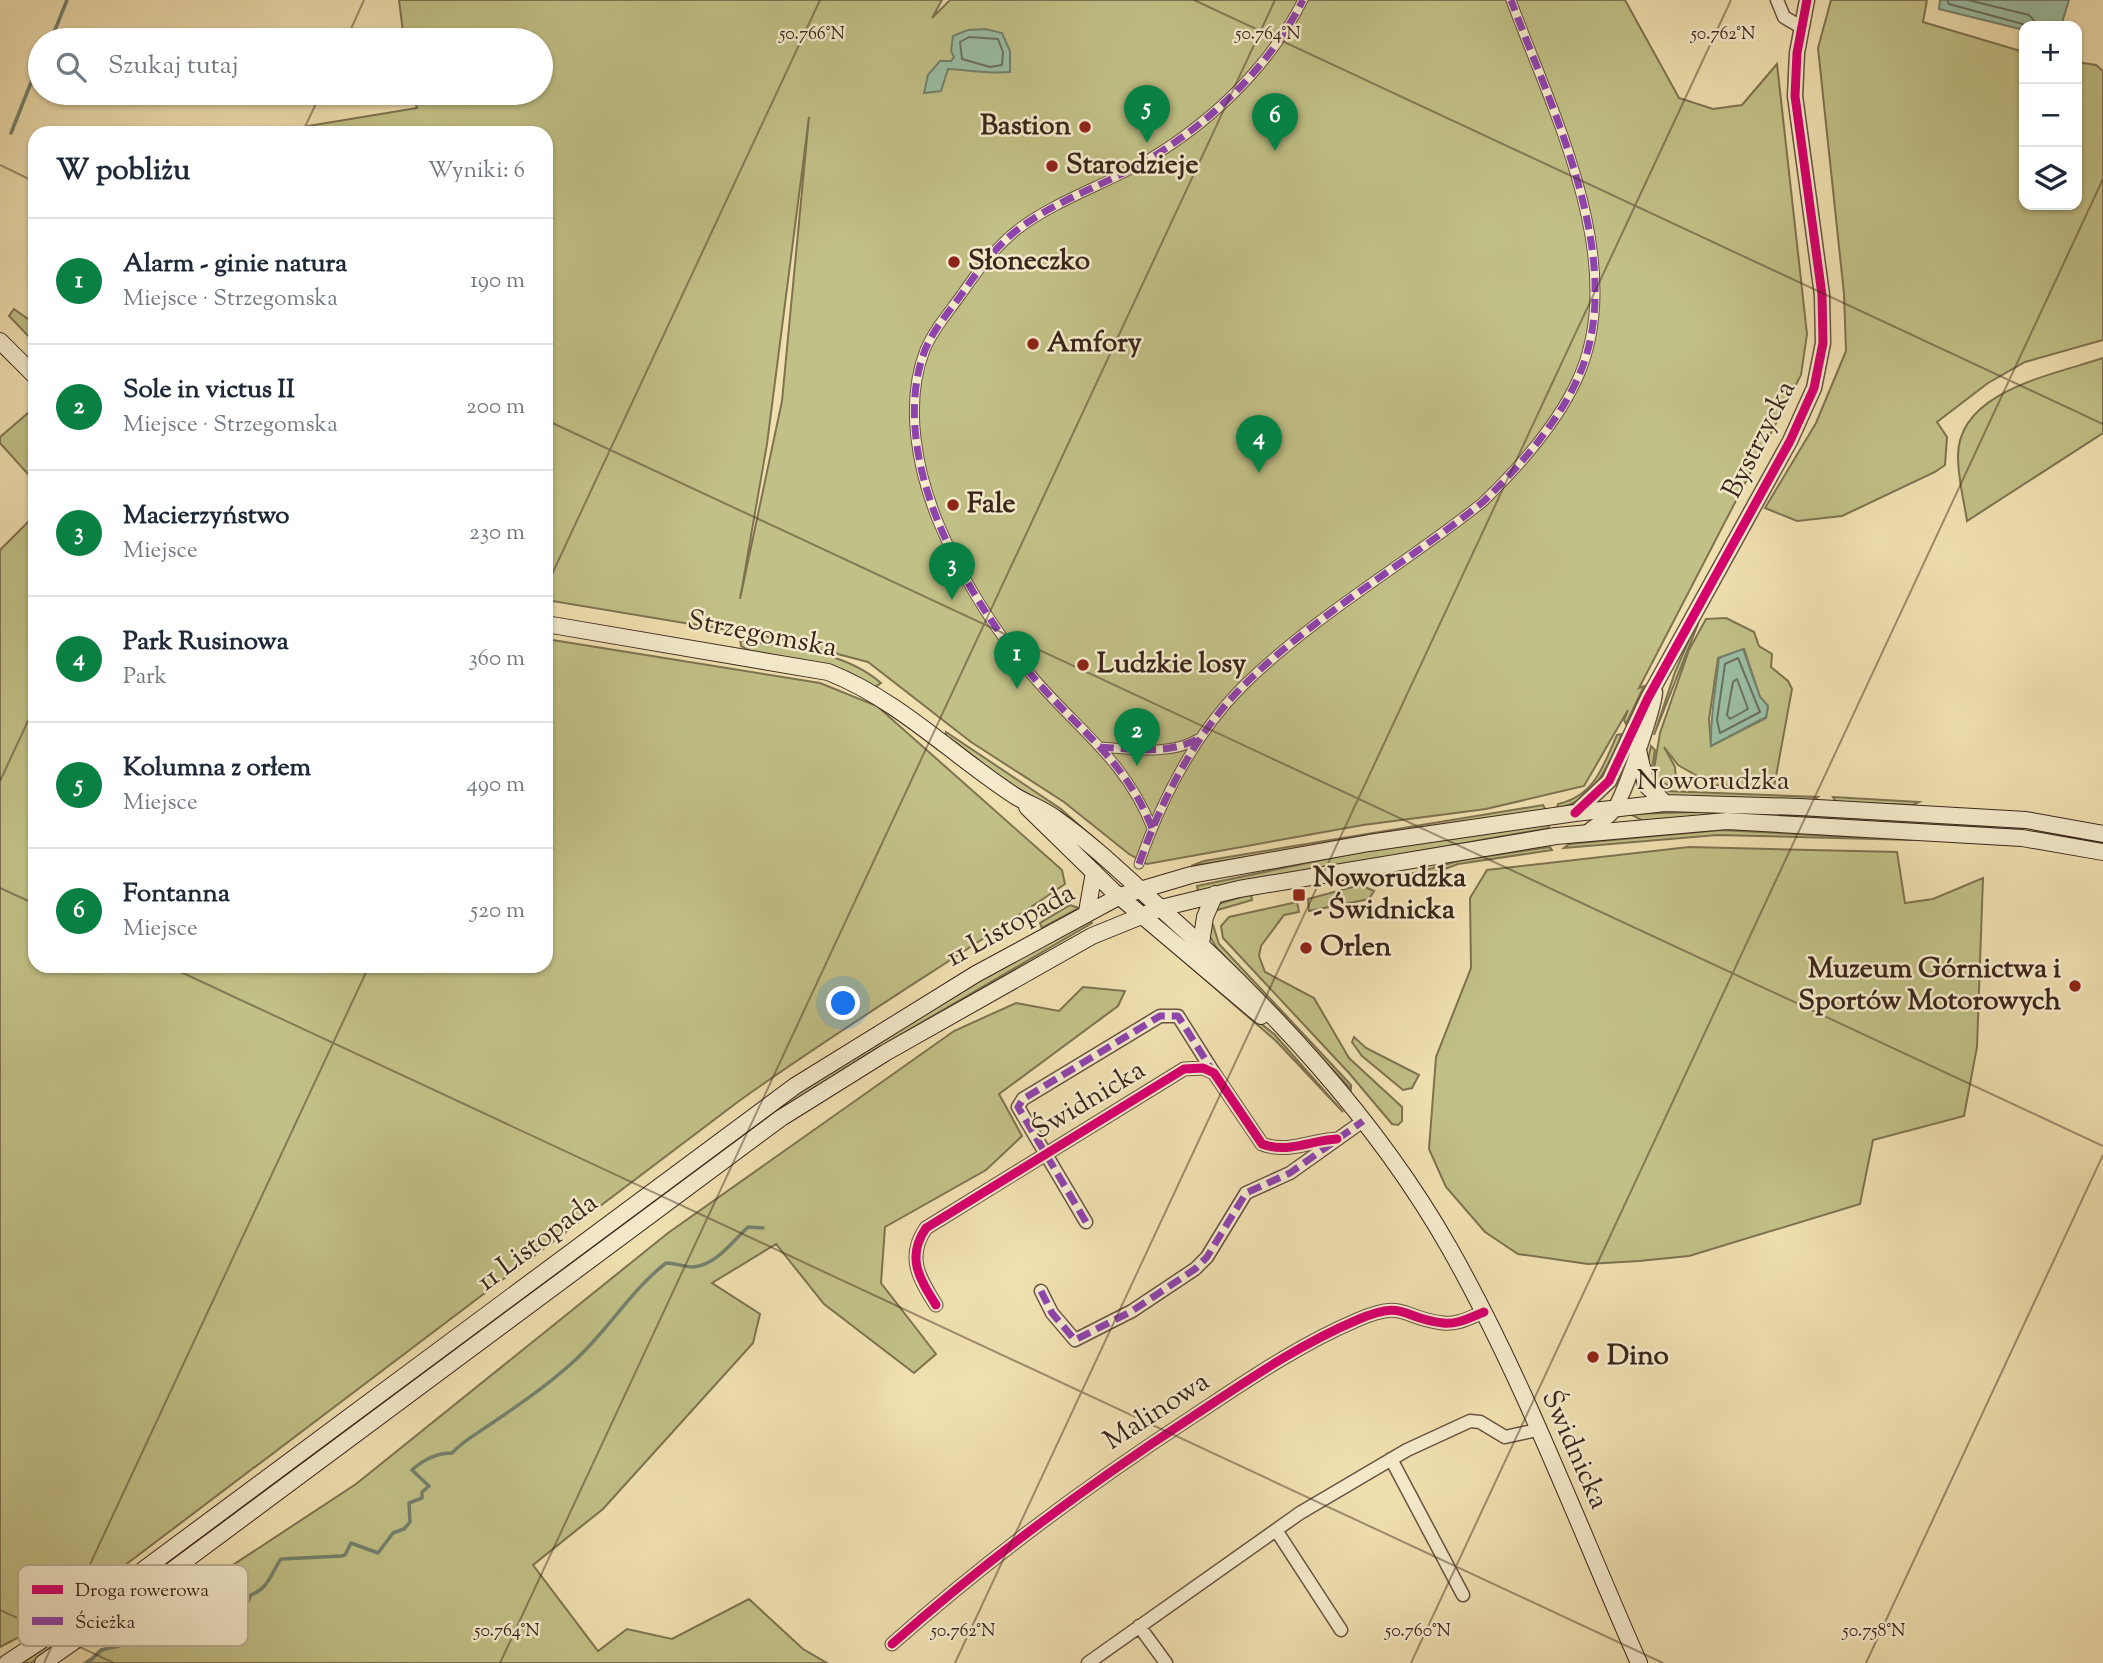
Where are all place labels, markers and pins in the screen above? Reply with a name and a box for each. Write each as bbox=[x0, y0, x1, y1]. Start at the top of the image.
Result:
pin: 5 bbox=[1124, 85, 1170, 143]
pin: 6 bbox=[1252, 93, 1298, 151]
place label: Bastion bbox=[980, 107, 1071, 147]
marker: Bastion bbox=[1077, 119, 1093, 135]
place label: Starodzieje bbox=[1066, 146, 1199, 186]
marker: Starodzieje bbox=[1044, 158, 1060, 174]
place label: Słoneczko bbox=[968, 242, 1090, 282]
marker: Słoneczko bbox=[946, 254, 962, 270]
place label: Amfory bbox=[1047, 324, 1142, 364]
marker: Amfory bbox=[1025, 336, 1041, 352]
pin: 4 bbox=[1236, 415, 1282, 473]
place label: Fale bbox=[967, 485, 1016, 525]
marker: Fale bbox=[945, 497, 961, 513]
pin: 3 bbox=[929, 542, 975, 600]
pin: 1 bbox=[994, 631, 1040, 689]
place label: Ludzkie losy bbox=[1097, 645, 1246, 685]
marker: Ludzkie losy bbox=[1075, 657, 1091, 673]
pin: 2 bbox=[1114, 708, 1160, 766]
place label: Noworudzka - Świdnicka bbox=[1313, 859, 1466, 931]
marker: Noworudzka - Świdnicka bbox=[1291, 887, 1307, 903]
place label: Orlen bbox=[1320, 928, 1392, 968]
marker: Orlen bbox=[1298, 940, 1314, 956]
place label: Muzeum Górnictwa i Sportów Motorowych bbox=[1798, 950, 2062, 1022]
marker: Muzeum Górnictwa i Sportów Motorowych bbox=[2067, 978, 2083, 994]
place label: Dino bbox=[1607, 1337, 1669, 1377]
marker: Dino bbox=[1585, 1349, 1601, 1365]

